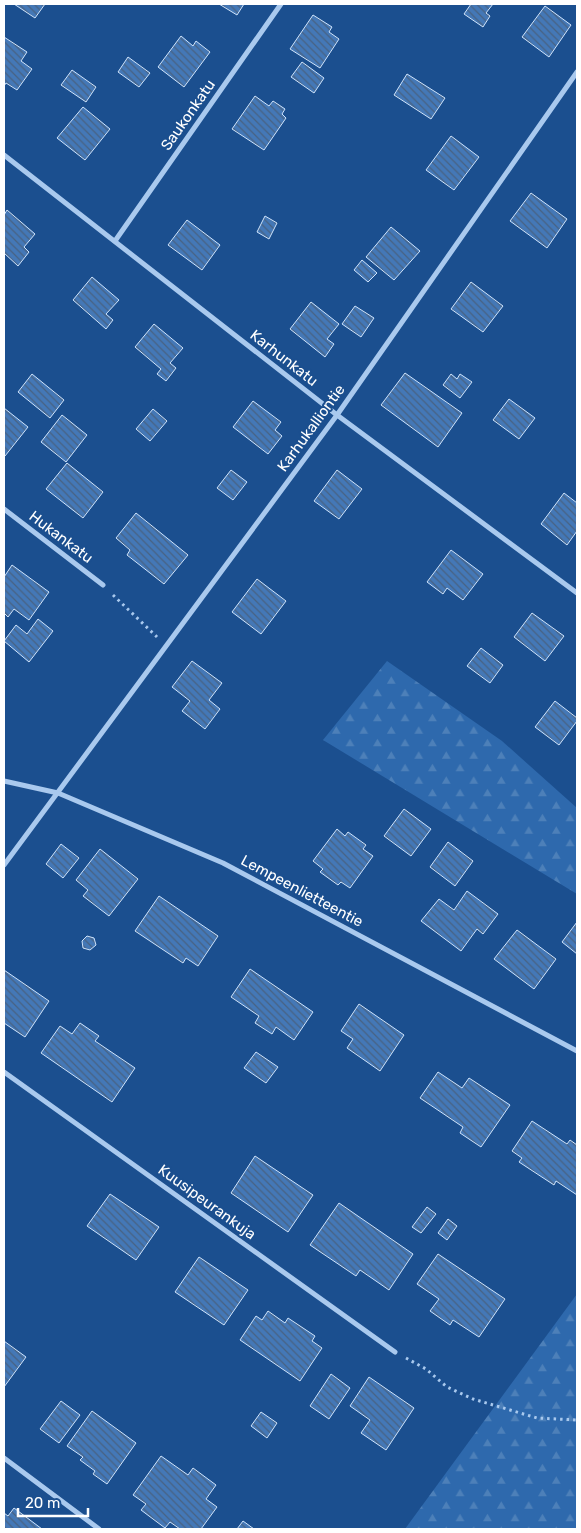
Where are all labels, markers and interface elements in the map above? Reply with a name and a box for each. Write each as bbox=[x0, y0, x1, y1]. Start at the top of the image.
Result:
street label: Saukonkatu bbox=[157, 76, 219, 154]
street label: Karhunkatu bbox=[247, 326, 321, 390]
street label: Karhukalliontie bbox=[273, 381, 349, 475]
street label: Hukankatu bbox=[25, 507, 97, 567]
street label: Lempeenlietteentie bbox=[238, 851, 366, 931]
street label: Kuusipeurankuja bbox=[155, 1161, 259, 1243]
scale bar bbox=[18, 1486, 88, 1518]
text: 20 m bbox=[25, 1494, 60, 1512]

